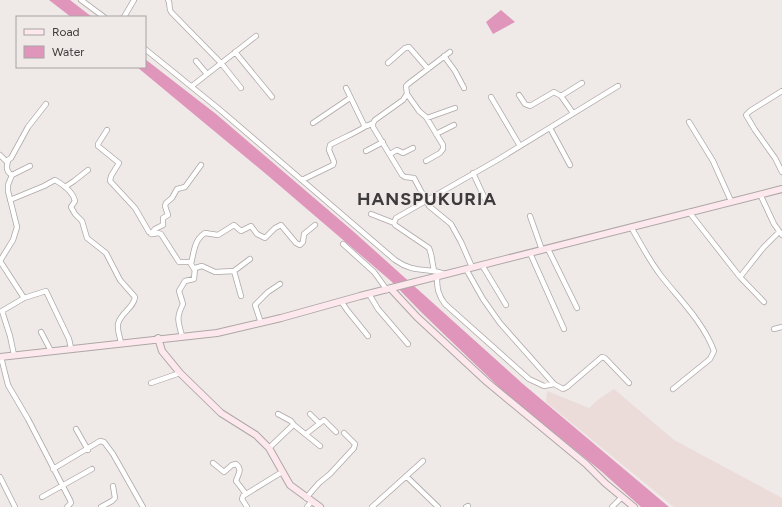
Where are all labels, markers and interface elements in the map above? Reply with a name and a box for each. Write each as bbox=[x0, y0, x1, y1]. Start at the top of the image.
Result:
legend bbox=[16, 16, 146, 68]
text: Road bbox=[52, 25, 80, 39]
text: Water bbox=[52, 45, 84, 59]
district label: HANSPUKURIA bbox=[357, 188, 497, 210]

